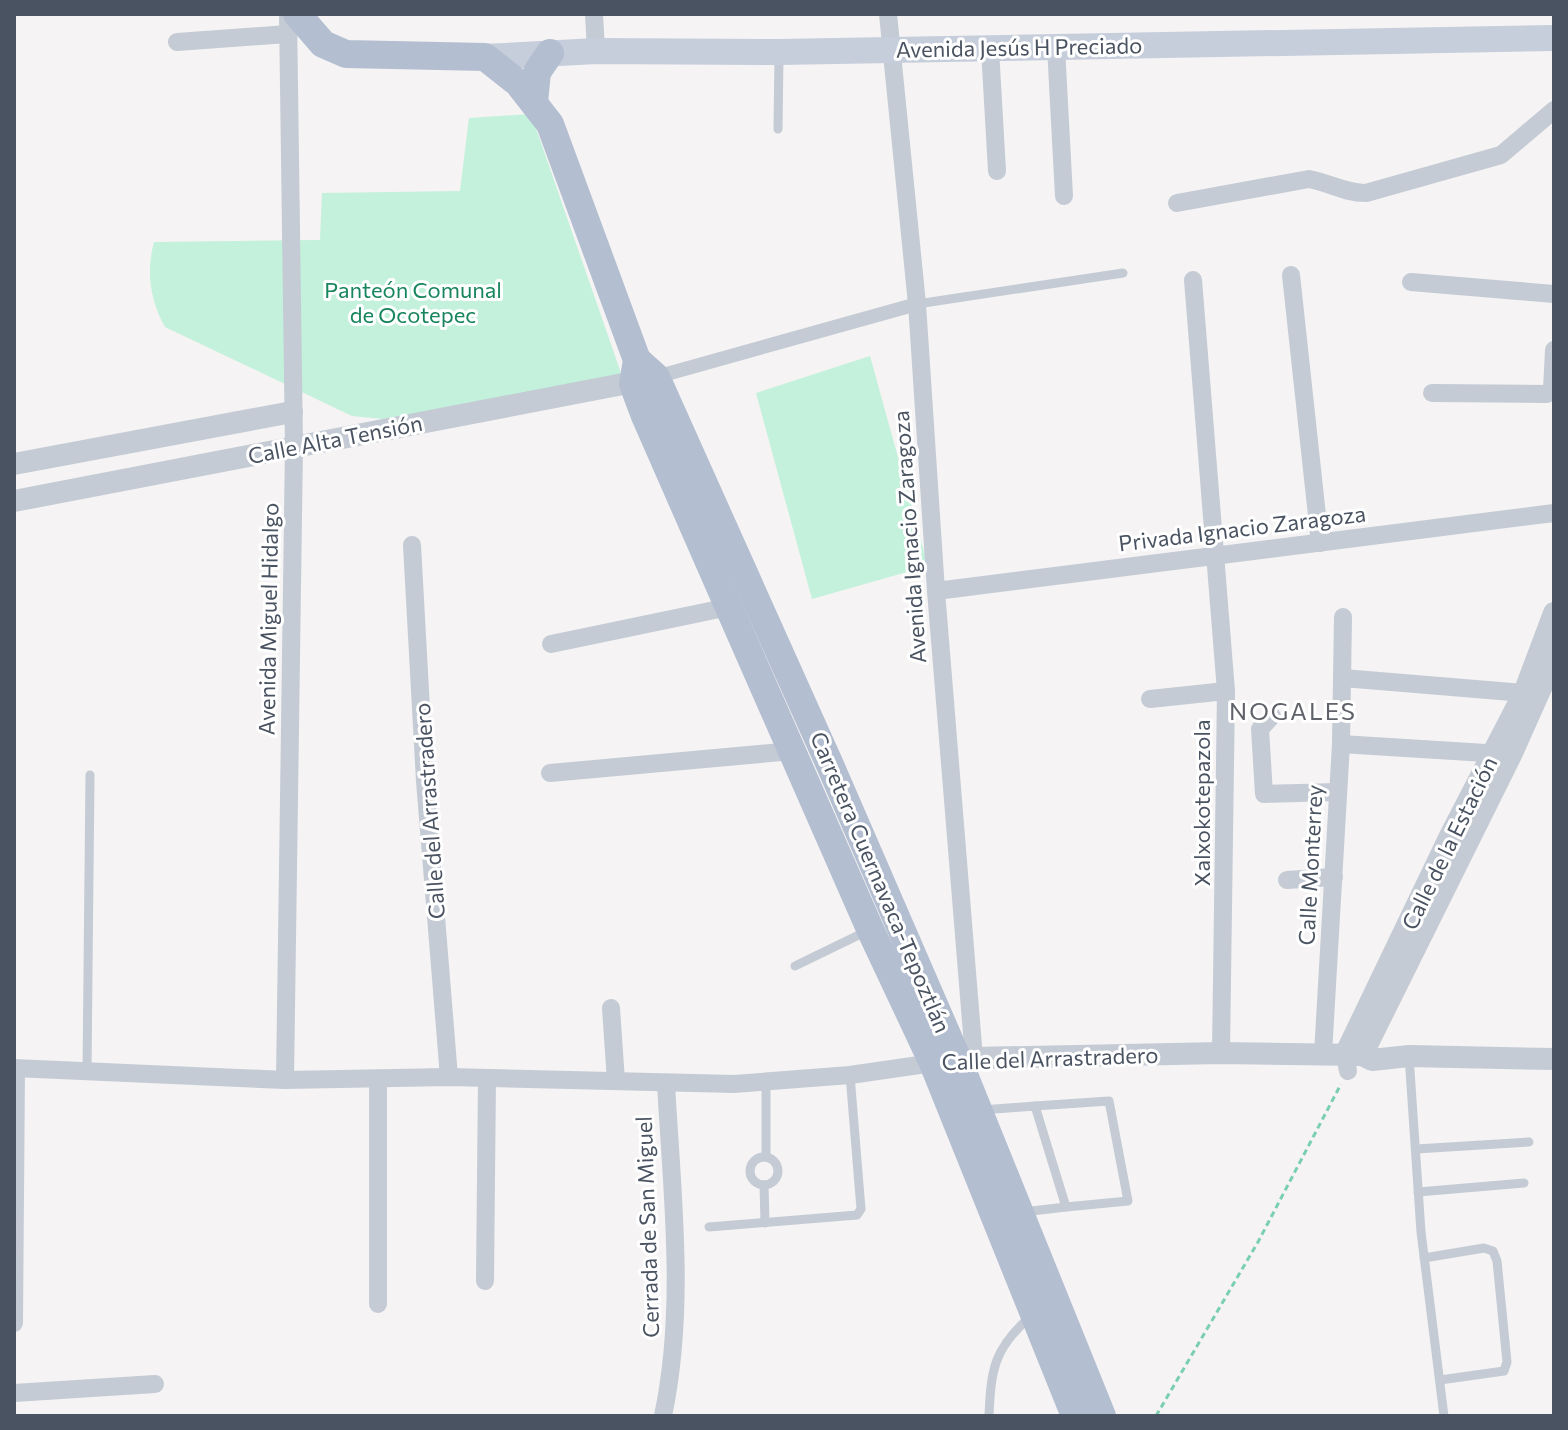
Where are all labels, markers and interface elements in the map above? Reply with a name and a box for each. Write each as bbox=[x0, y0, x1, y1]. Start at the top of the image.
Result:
street label: Avenida Jesús H Preciado bbox=[896, 31, 1142, 63]
park label: Panteón Comunal de Ocotepec bbox=[324, 276, 502, 328]
street label: Calle Alta Tensión bbox=[245, 409, 425, 469]
street label: Avenida Ignacio Zaragoza bbox=[887, 410, 931, 664]
street label: Privada Ignacio Zaragoza bbox=[1117, 499, 1367, 557]
street label: Avenida Miguel Hidalgo bbox=[252, 502, 284, 736]
district label: NOGALES bbox=[1229, 696, 1357, 725]
street label: Calle del Arrastradero bbox=[408, 702, 450, 920]
street label: Xalxokotepazola bbox=[1188, 720, 1215, 886]
street label: Carretera Cuernavaca-Tepoztlán bbox=[805, 727, 957, 1037]
street label: Calle de la Estación bbox=[1395, 752, 1503, 934]
street label: Calle Monterrey bbox=[1292, 784, 1328, 946]
street label: Calle del Arrastradero bbox=[941, 1041, 1159, 1075]
street label: Cerrada de San Miguel bbox=[630, 1116, 664, 1338]

